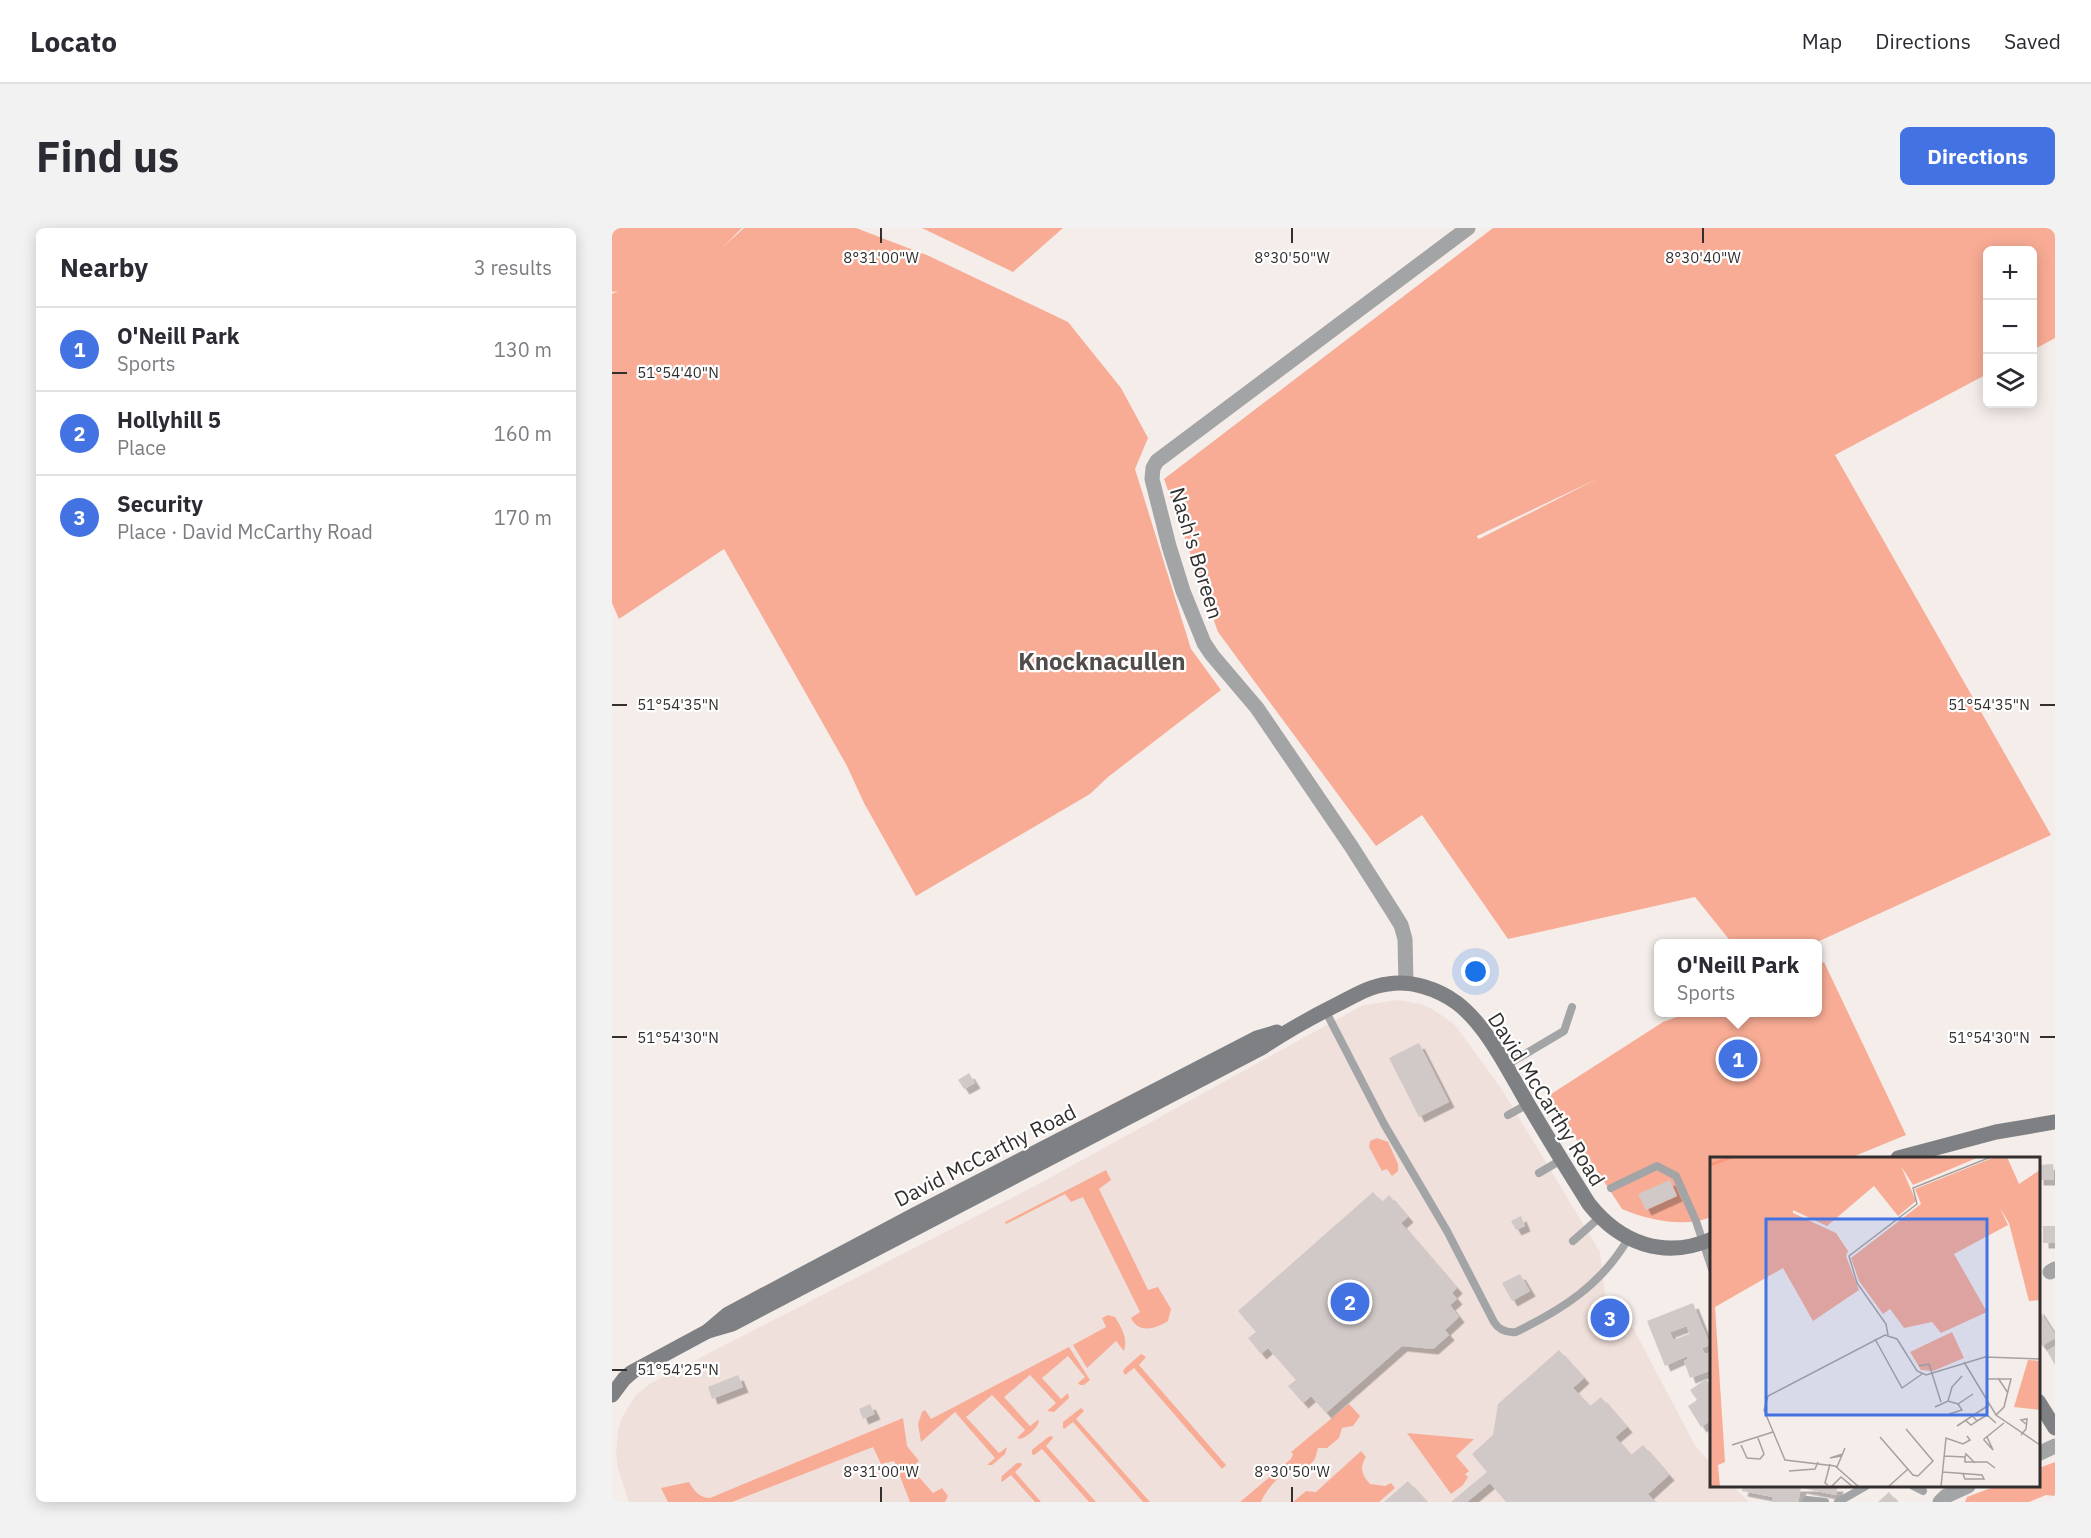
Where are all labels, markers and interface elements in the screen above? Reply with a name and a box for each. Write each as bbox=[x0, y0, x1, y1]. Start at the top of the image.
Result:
text: Locato bbox=[30, 23, 117, 60]
text: Map bbox=[1802, 27, 1842, 55]
text: Directions bbox=[1875, 27, 1971, 55]
text: Saved bbox=[2004, 27, 2061, 55]
button: Directions bbox=[1900, 127, 2055, 185]
text: Find us bbox=[36, 129, 179, 184]
map controls bbox=[1983, 246, 2037, 408]
button: + bbox=[1983, 246, 2037, 300]
text: 8°31'00"W bbox=[843, 248, 919, 267]
text: 8°30'50"W bbox=[1254, 248, 1330, 267]
text: 8°30'40"W bbox=[1665, 248, 1741, 267]
text: Nearby bbox=[60, 250, 148, 284]
text: 3 results bbox=[474, 254, 552, 281]
button: − bbox=[1983, 300, 2037, 354]
text: O'Neill Park bbox=[117, 321, 240, 350]
text: 1 bbox=[74, 336, 86, 363]
text: 130 m bbox=[494, 336, 552, 363]
text: Sports bbox=[117, 350, 176, 377]
button: layers bbox=[1983, 354, 2037, 408]
text: 51°54'40"N bbox=[637, 363, 719, 382]
text: Hollyhill 5 bbox=[117, 405, 221, 434]
text: 2 bbox=[74, 420, 86, 447]
text: 160 m bbox=[494, 420, 552, 447]
text: Place bbox=[117, 434, 166, 461]
street label: Nash's Boreen bbox=[1164, 484, 1230, 622]
text: Security bbox=[117, 489, 203, 518]
text: 3 bbox=[74, 504, 86, 531]
text: 170 m bbox=[494, 504, 552, 531]
text: Place · David McCarthy Road bbox=[117, 518, 373, 545]
district label: Knocknacullen bbox=[1018, 645, 1186, 677]
text: 51°54'35"N bbox=[637, 695, 719, 714]
text: 51°54'35"N bbox=[1948, 695, 2030, 714]
popup bbox=[1654, 939, 1822, 1017]
text: O'Neill Park bbox=[1677, 950, 1799, 979]
your location bbox=[1461, 957, 1490, 986]
text: Sports bbox=[1677, 979, 1735, 1006]
street label: David McCarthy Road bbox=[1482, 1007, 1612, 1191]
text: 51°54'30"N bbox=[637, 1028, 719, 1047]
text: 51°54'30"N bbox=[1948, 1028, 2030, 1047]
pin: 1 bbox=[1718, 1036, 1758, 1082]
street label: David McCarthy Road bbox=[889, 1097, 1081, 1213]
inset map bbox=[1710, 1157, 2040, 1487]
pin: 2 bbox=[1330, 1280, 1370, 1324]
pin: 3 bbox=[1590, 1296, 1630, 1340]
text: 51°54'25"N bbox=[637, 1360, 719, 1379]
text: 8°31'00"W bbox=[843, 1462, 919, 1481]
text: 8°30'50"W bbox=[1254, 1462, 1330, 1481]

